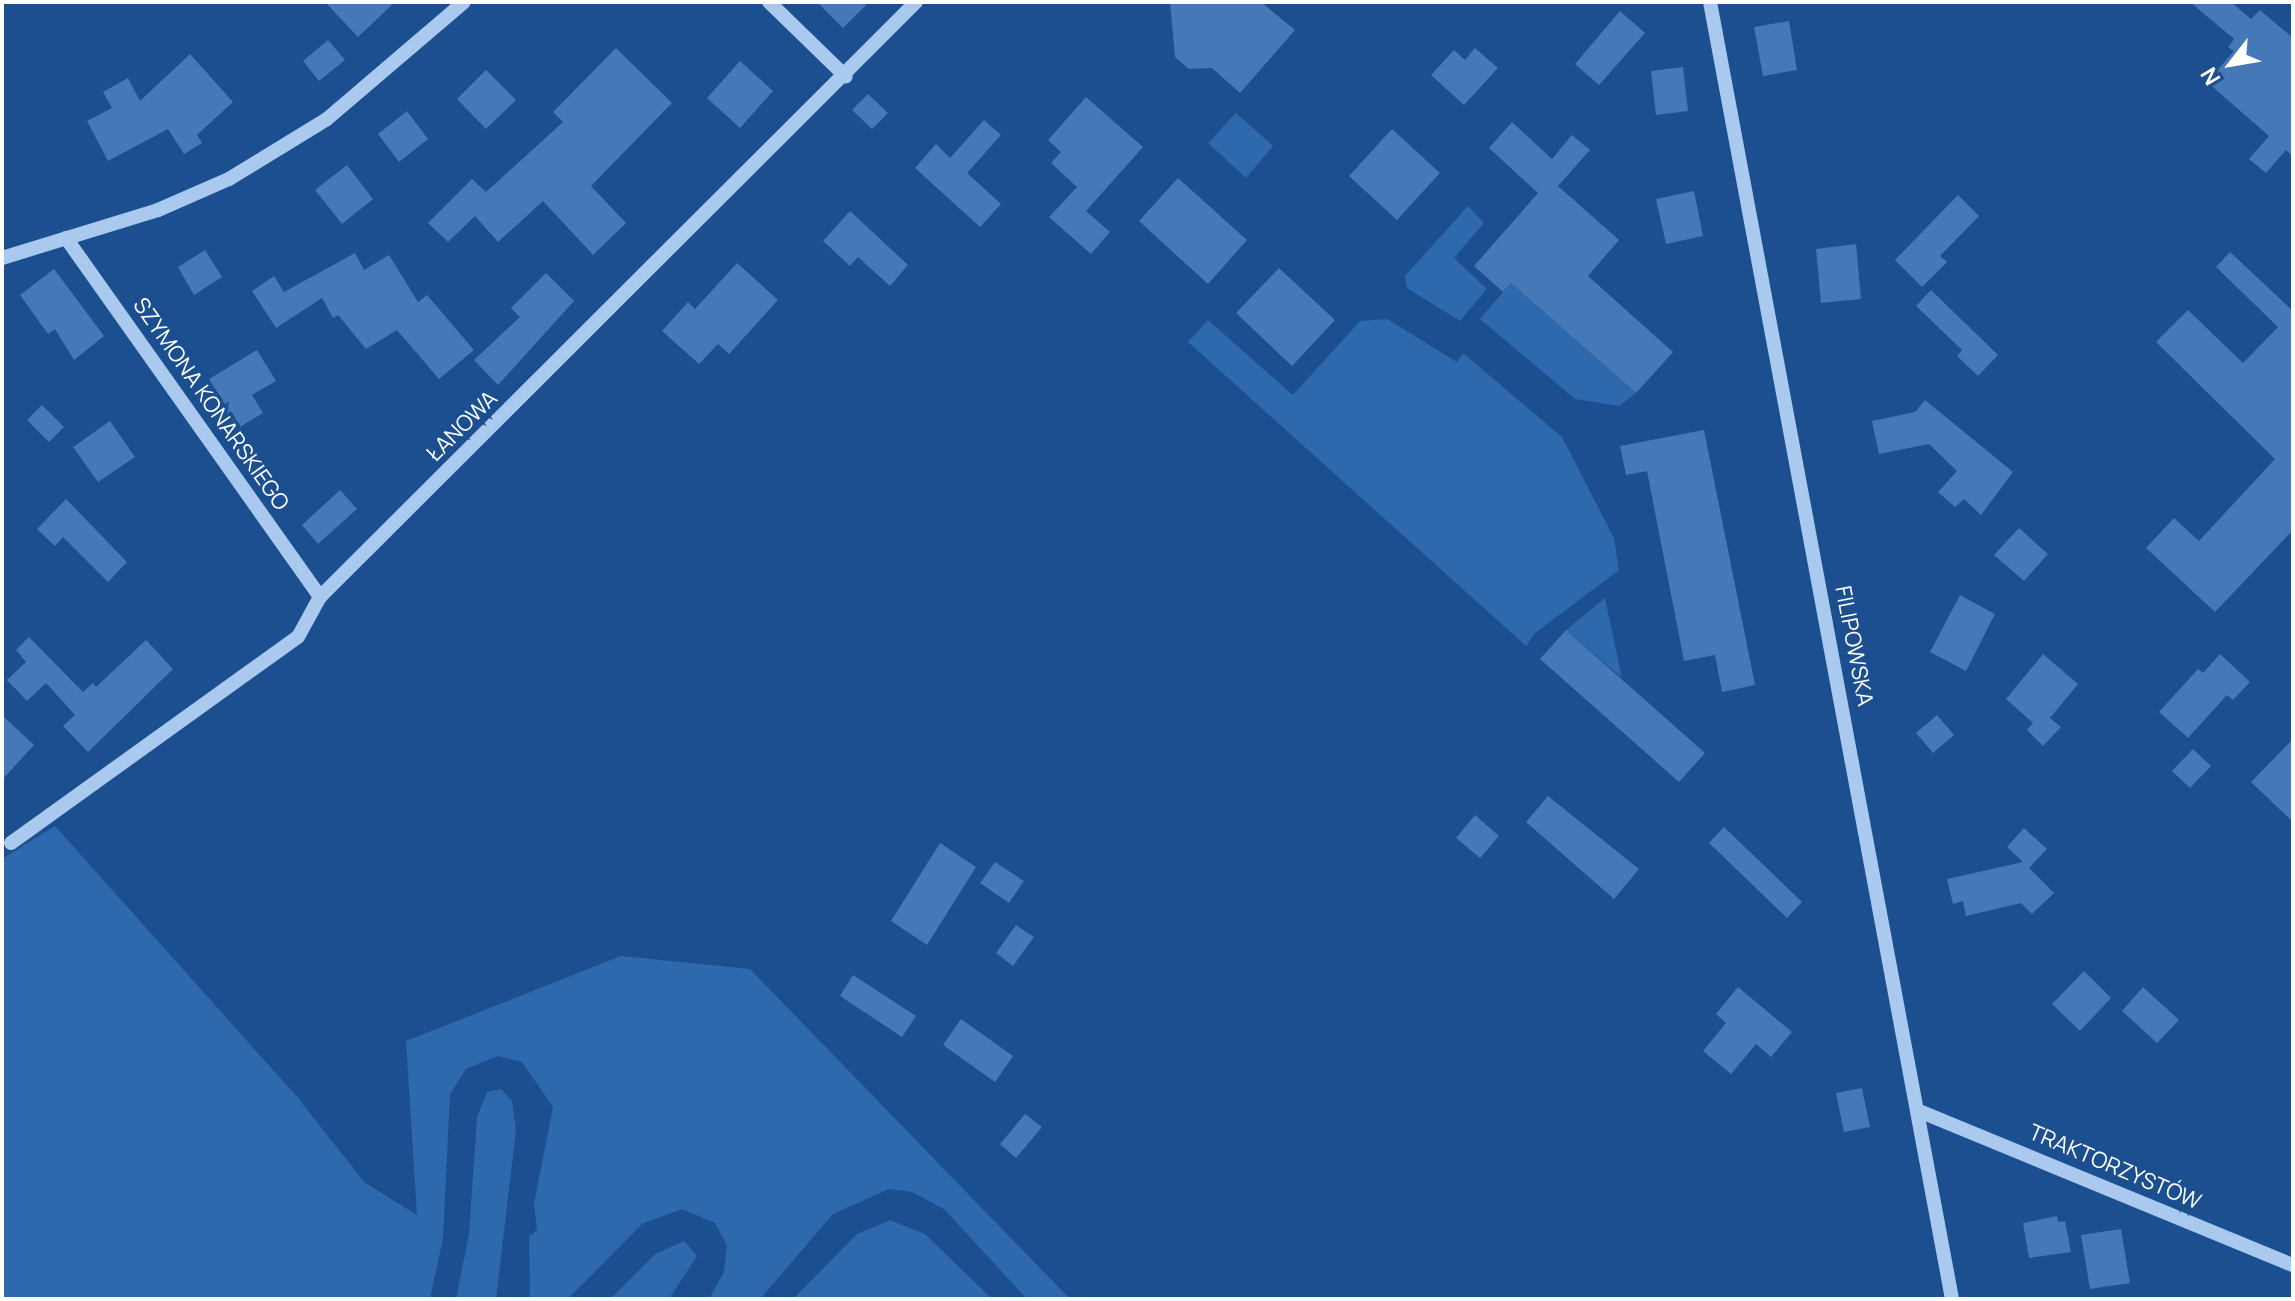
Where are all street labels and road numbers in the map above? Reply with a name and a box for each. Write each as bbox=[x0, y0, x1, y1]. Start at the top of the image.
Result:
street label: SZYMONA KONARSKIEGO bbox=[128, 293, 294, 515]
street label: ŁANOWA bbox=[421, 385, 503, 467]
street label: FILIPOWSKA bbox=[1829, 584, 1879, 708]
street label: TRAKTORZYSTÓW bbox=[2025, 1119, 2205, 1215]

